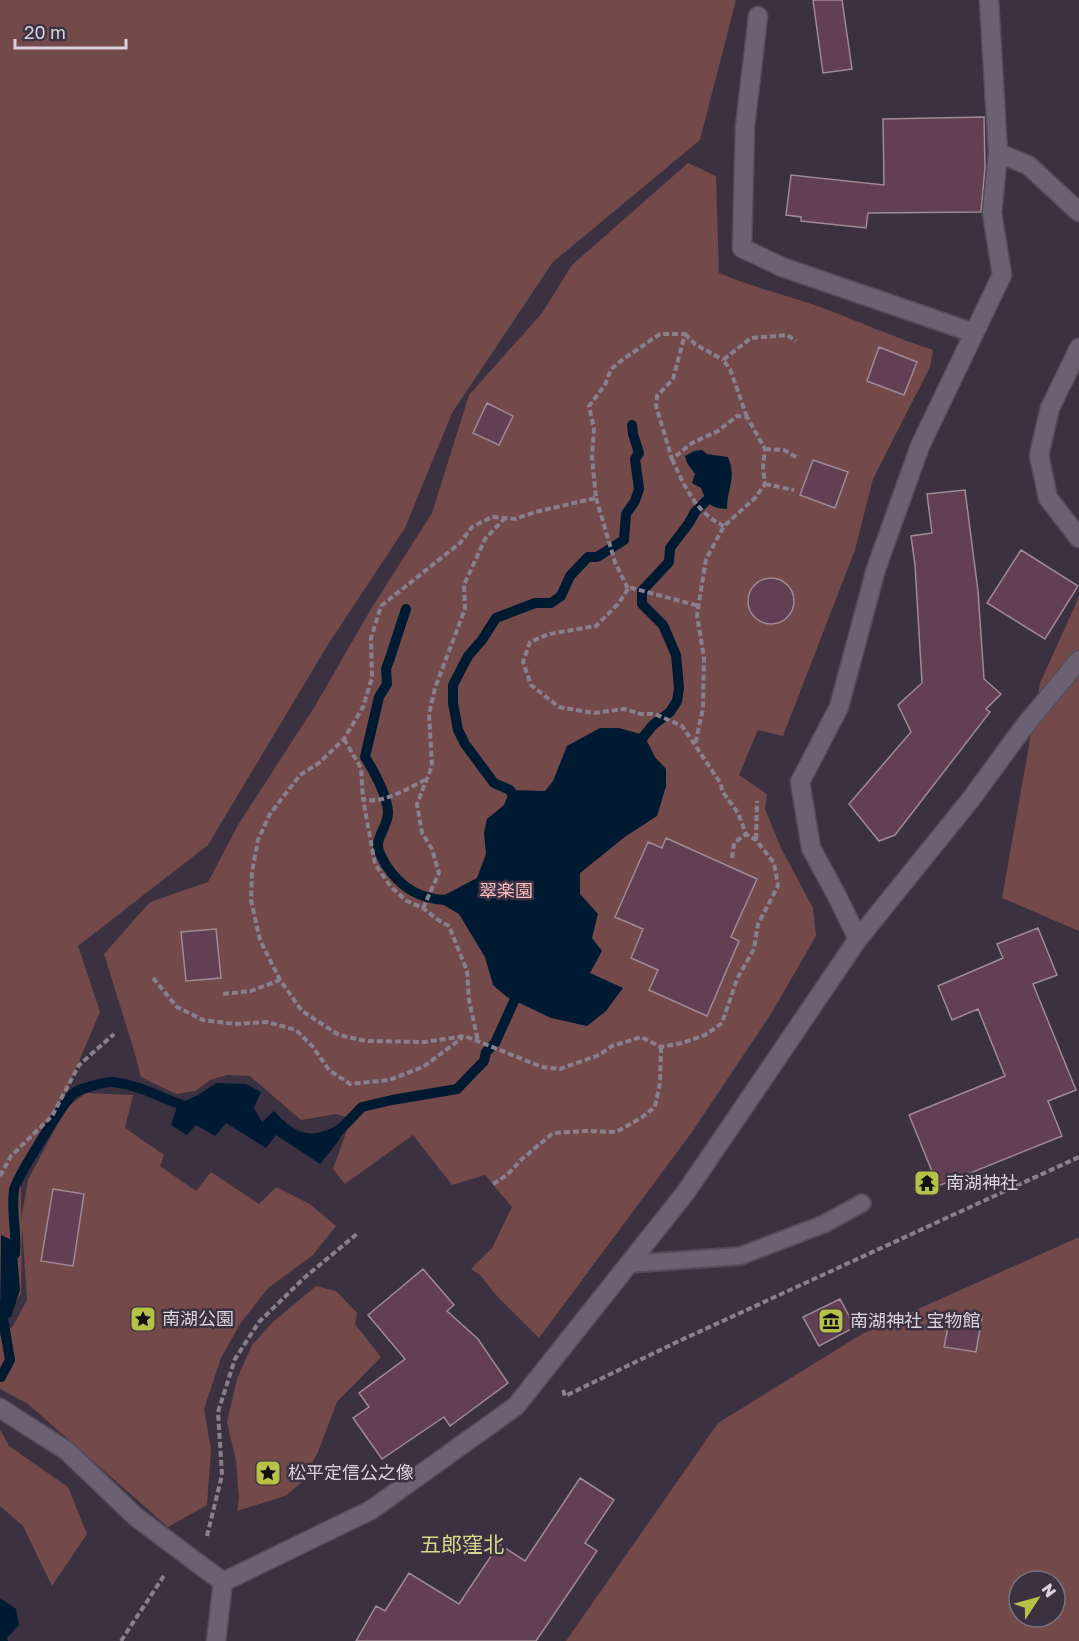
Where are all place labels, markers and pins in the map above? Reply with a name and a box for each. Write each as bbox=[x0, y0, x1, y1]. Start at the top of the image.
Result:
temple icon: 南湖神社 bbox=[912, 1168, 942, 1198]
place label: 南湖神社 bbox=[946, 1171, 1018, 1193]
place icon: 南湖公園 bbox=[128, 1304, 158, 1334]
museum icon: 南湖神社 宝物館 bbox=[816, 1306, 846, 1336]
place label: 南湖公園 bbox=[162, 1307, 234, 1329]
place label: 南湖神社 宝物館 bbox=[850, 1309, 981, 1331]
place icon: 松平定信公之像 bbox=[253, 1458, 283, 1488]
place label: 松平定信公之像 bbox=[288, 1461, 414, 1483]

